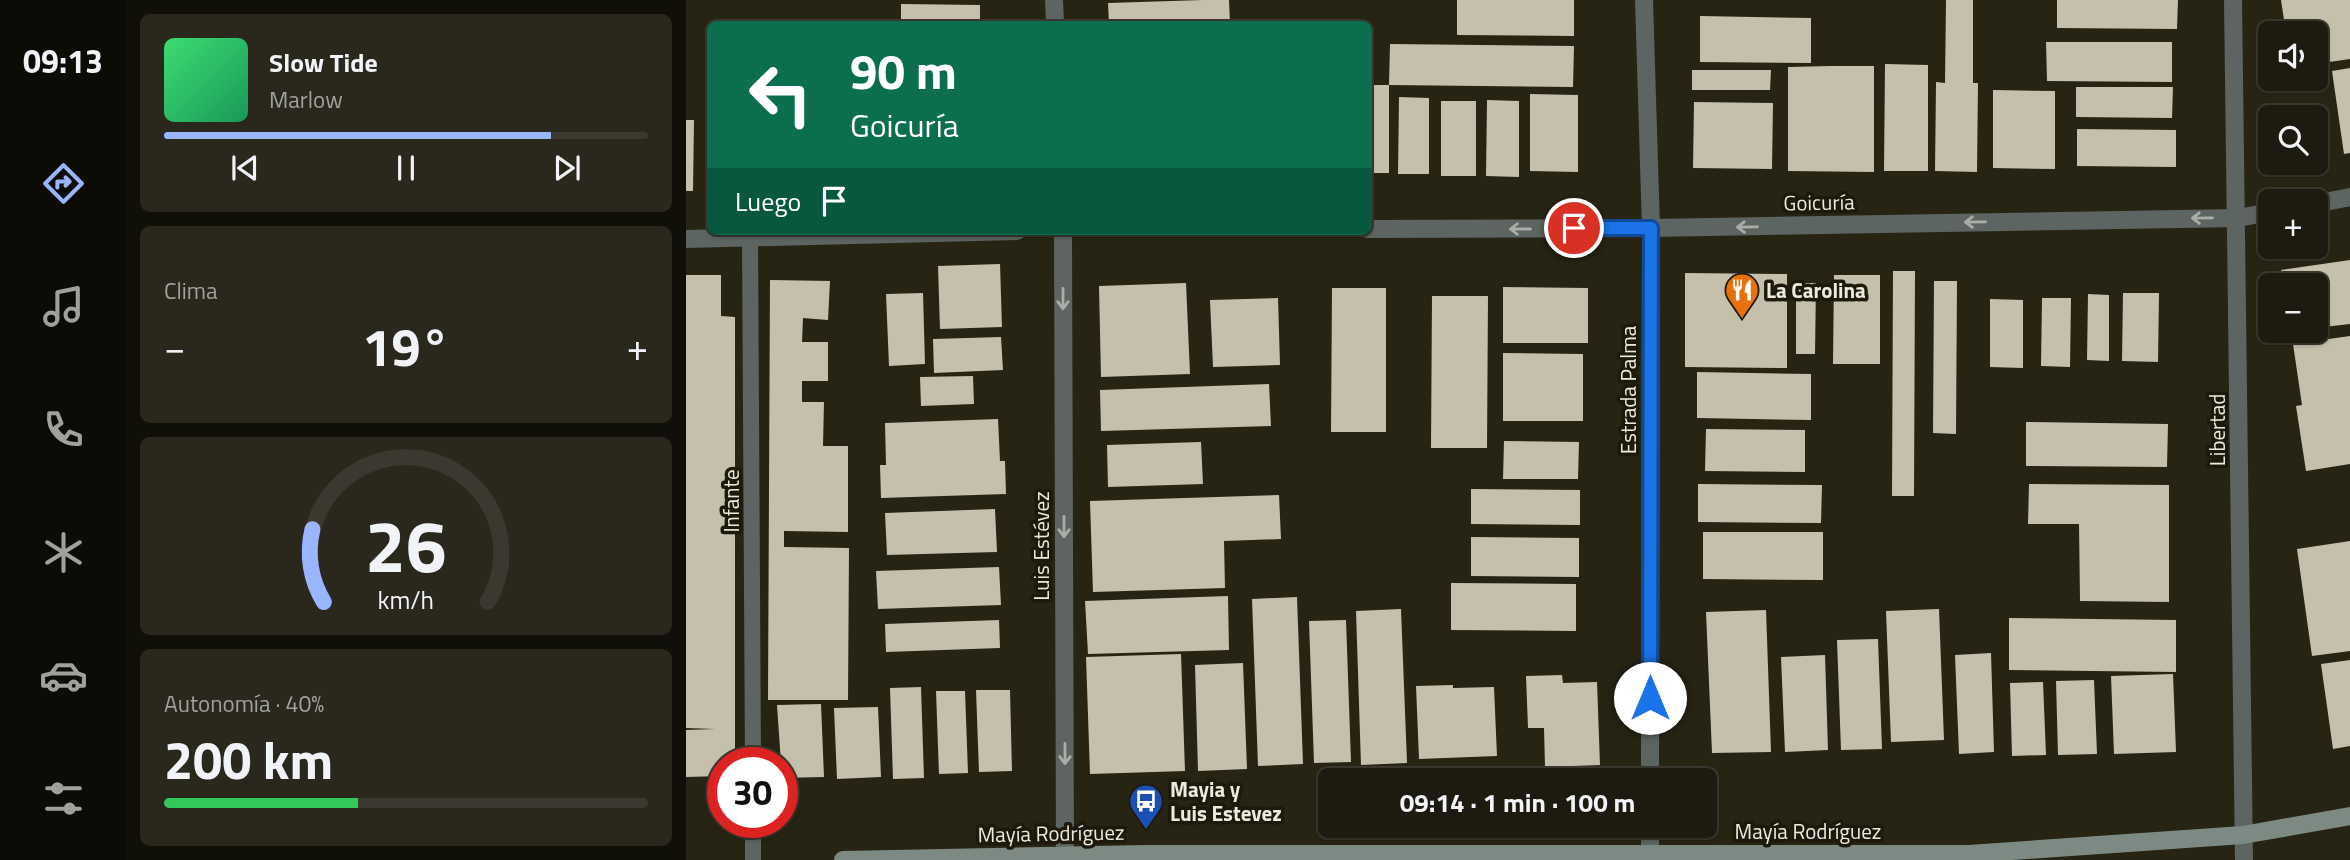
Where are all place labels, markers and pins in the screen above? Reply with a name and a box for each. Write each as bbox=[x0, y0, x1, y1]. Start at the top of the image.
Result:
pin bbox=[1544, 198, 1604, 258]
restaurant icon: La Carolina bbox=[1723, 271, 1761, 320]
place label: La Carolina bbox=[1766, 274, 1866, 306]
place label: Mayia y Luis Estevez bbox=[1170, 773, 1282, 829]
bus stop icon: Mayia y Luis Estevez bbox=[1127, 782, 1165, 831]

